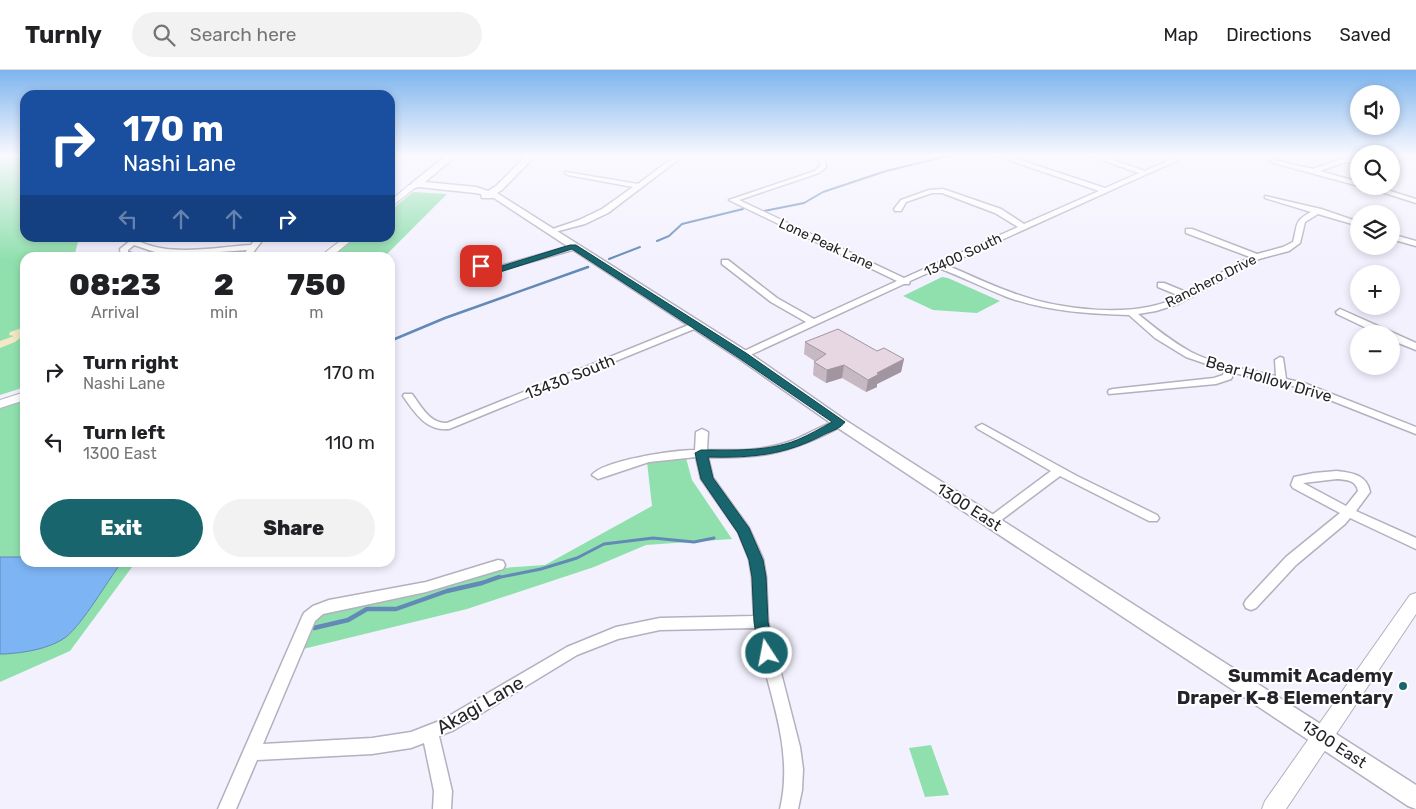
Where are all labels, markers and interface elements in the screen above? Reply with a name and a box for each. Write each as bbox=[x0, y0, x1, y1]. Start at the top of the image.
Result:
search box bbox=[132, 12, 482, 57]
text: Turnly bbox=[25, 21, 102, 49]
icon: search bbox=[150, 21, 178, 49]
text: Search here bbox=[190, 23, 296, 46]
text: Map bbox=[1163, 24, 1198, 46]
text: Directions bbox=[1226, 24, 1312, 46]
text: Saved bbox=[1340, 24, 1391, 46]
map controls bbox=[1350, 85, 1400, 375]
button: sound bbox=[1350, 85, 1400, 135]
text: 170 m bbox=[123, 108, 224, 150]
icon: right bbox=[40, 110, 105, 175]
button: search bbox=[1350, 145, 1400, 195]
text: Nashi Lane bbox=[123, 150, 236, 177]
icon: left bbox=[114, 205, 142, 233]
icon: ahead bbox=[167, 205, 195, 233]
icon: ahead bbox=[220, 205, 248, 233]
icon: right bbox=[273, 205, 301, 233]
button: layers bbox=[1350, 205, 1400, 255]
street label: Lone Peak Lane bbox=[776, 215, 876, 273]
street label: 13400 South bbox=[922, 230, 1004, 280]
pin bbox=[460, 245, 502, 287]
street label: Ranchero Drive bbox=[1163, 251, 1259, 311]
icon: arrive bbox=[467, 252, 495, 280]
button: + bbox=[1350, 265, 1400, 315]
text: 08:23 bbox=[69, 267, 161, 303]
text: 2 bbox=[214, 267, 234, 303]
text: 750 bbox=[287, 267, 346, 303]
text: Arrival bbox=[91, 303, 139, 322]
text: min bbox=[210, 303, 238, 322]
text: m bbox=[309, 303, 324, 322]
button: − bbox=[1350, 325, 1400, 375]
street label: 13430 South bbox=[522, 350, 618, 404]
text: Turn right bbox=[83, 351, 178, 374]
street label: Bear Hollow Drive bbox=[1204, 352, 1334, 406]
icon: right bbox=[40, 358, 68, 386]
text: 170 m bbox=[324, 361, 375, 384]
text: Nashi Lane bbox=[83, 374, 165, 393]
text: Turn left bbox=[83, 421, 165, 444]
icon: left bbox=[40, 428, 68, 456]
text: 110 m bbox=[325, 431, 375, 454]
text: 1300 East bbox=[83, 444, 157, 463]
street label: 1300 East bbox=[933, 479, 1005, 535]
button: Exit bbox=[40, 499, 203, 557]
button: Share bbox=[213, 499, 375, 557]
position arrow bbox=[740, 626, 792, 678]
place label: Summit Academy Draper K-8 Elementary bbox=[1177, 664, 1394, 709]
street label: Akagi Lane bbox=[432, 671, 528, 739]
marker: Summit Academy Draper K-8 Elementary bbox=[1397, 680, 1409, 692]
street label: 1300 East bbox=[1298, 716, 1370, 772]

